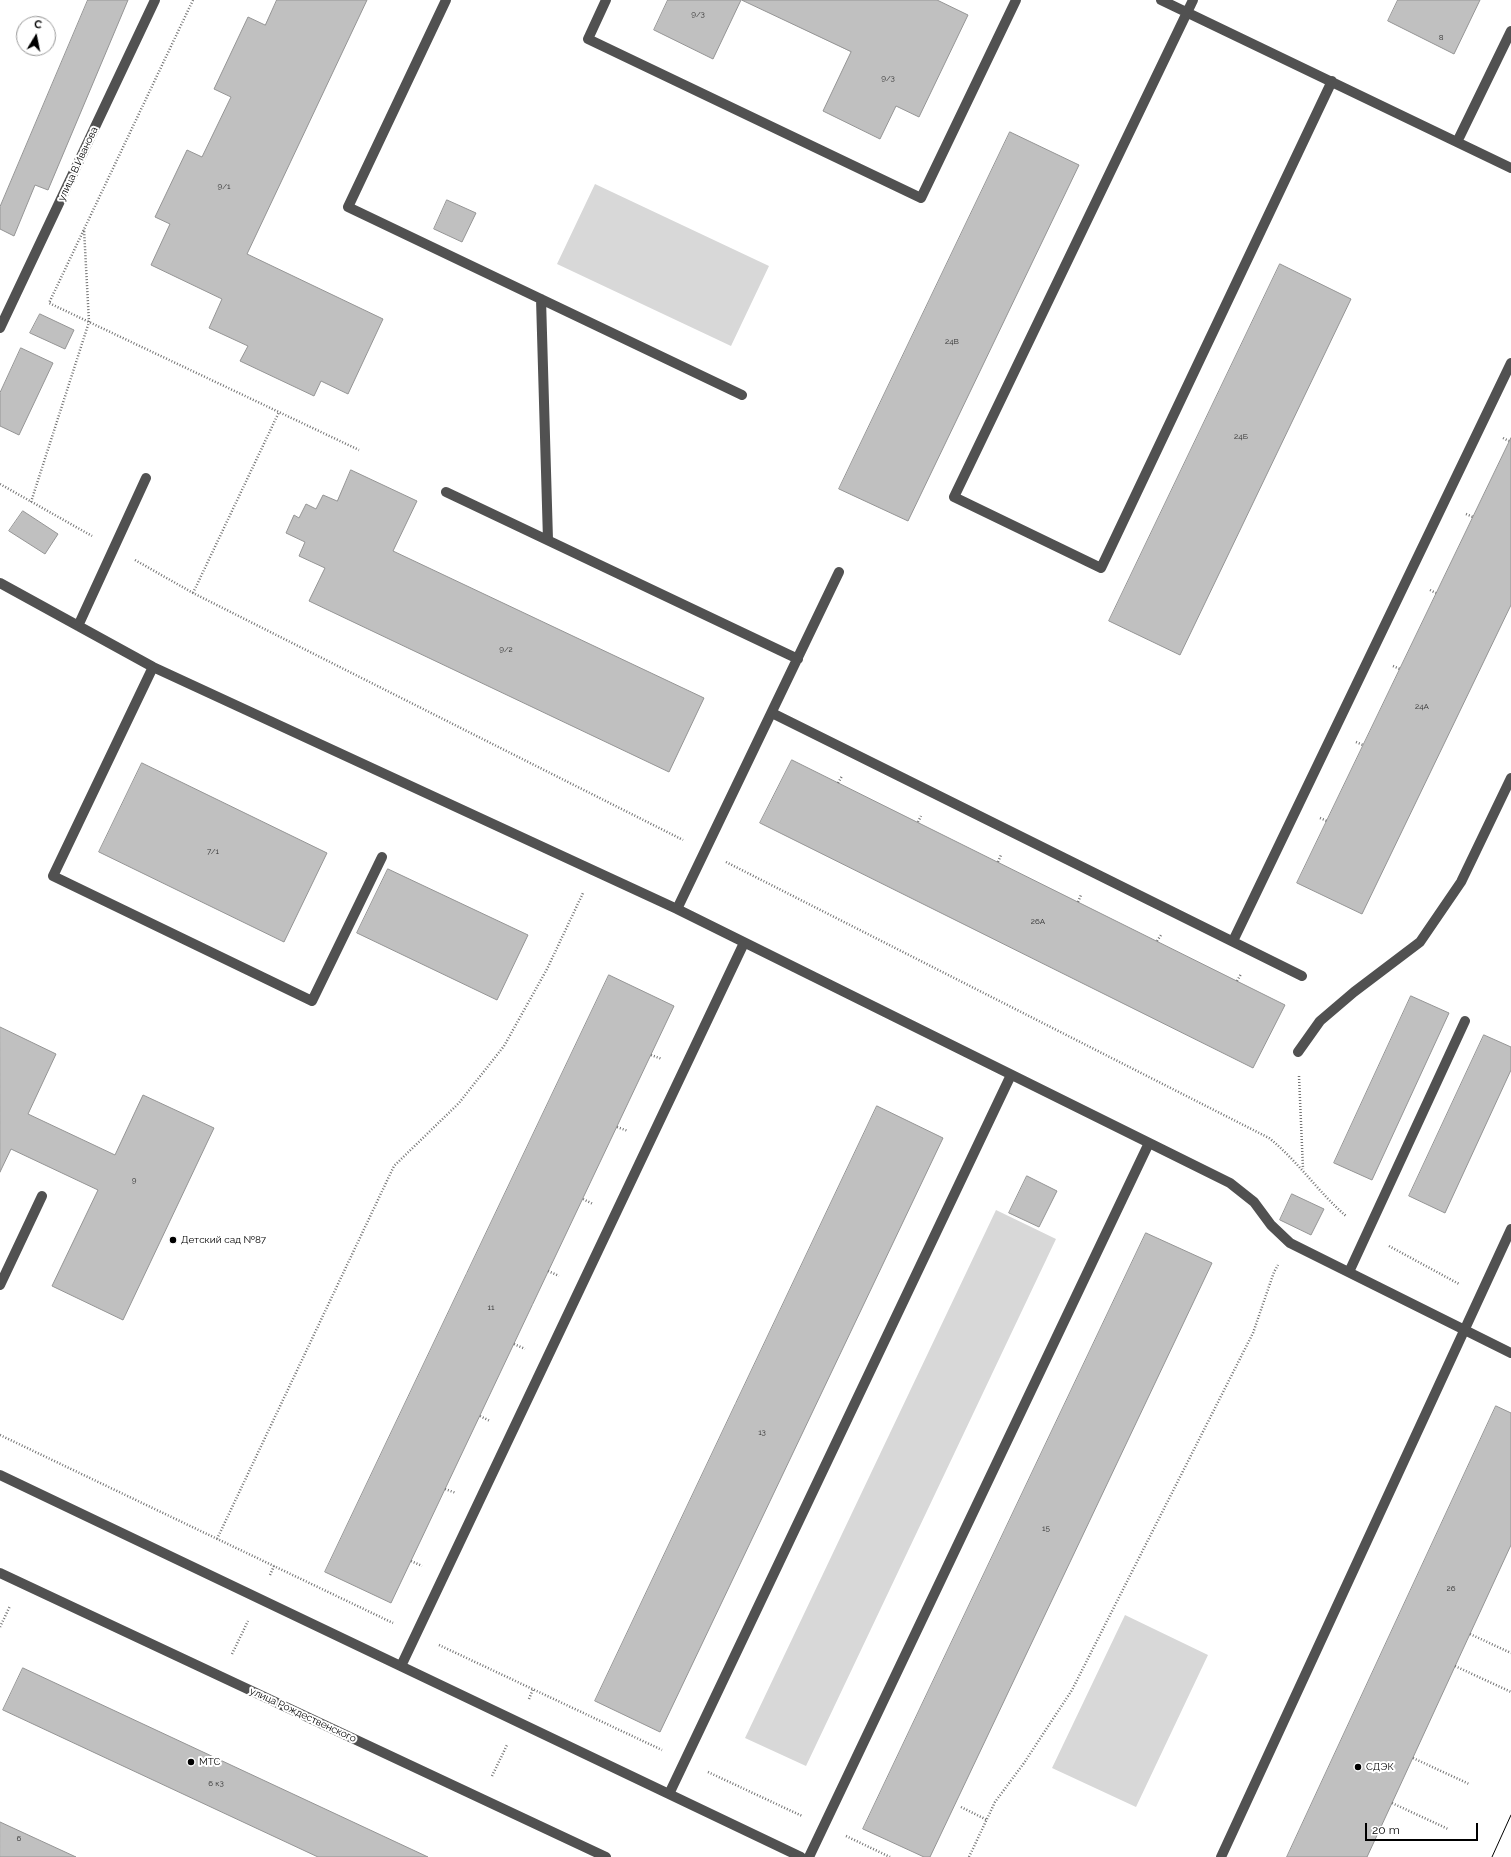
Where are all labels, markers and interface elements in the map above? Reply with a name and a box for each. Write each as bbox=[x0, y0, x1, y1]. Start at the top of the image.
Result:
house number: 9/3 bbox=[691, 10, 705, 20]
north arrow bbox=[16, 16, 56, 56]
text: С bbox=[33, 18, 43, 32]
house number: 8 bbox=[1439, 33, 1443, 43]
house number: 9/3 bbox=[881, 74, 895, 84]
street label: улица В.Иванова bbox=[56, 125, 100, 203]
house number: 9/1 bbox=[218, 182, 230, 192]
house number: 24В bbox=[945, 337, 959, 347]
house number: 24Б bbox=[1234, 432, 1248, 442]
house number: 9/2 bbox=[499, 645, 513, 655]
house number: 24А bbox=[1415, 702, 1429, 712]
house number: 7/1 bbox=[207, 847, 219, 857]
house number: 26А bbox=[1031, 917, 1045, 927]
house number: 9 bbox=[132, 1176, 136, 1186]
place label: Детский сад №87 bbox=[181, 1234, 266, 1246]
marker: Детский сад №87 bbox=[168, 1235, 178, 1245]
house number: 11 bbox=[488, 1303, 494, 1313]
house number: 13 bbox=[758, 1428, 766, 1438]
house number: 15 bbox=[1042, 1524, 1050, 1534]
house number: 26 bbox=[1447, 1584, 1455, 1594]
street label: улица Рождественского bbox=[248, 1685, 358, 1745]
place label: МТС bbox=[199, 1756, 220, 1768]
marker: МТС bbox=[186, 1757, 196, 1767]
place label: СДЭК bbox=[1366, 1761, 1394, 1773]
marker: СДЭК bbox=[1353, 1762, 1363, 1772]
house number: 6 к3 bbox=[208, 1779, 224, 1789]
scale bar bbox=[1367, 1815, 1480, 1841]
text: 20 m bbox=[1372, 1823, 1400, 1837]
house number: 6 bbox=[17, 1834, 21, 1844]

